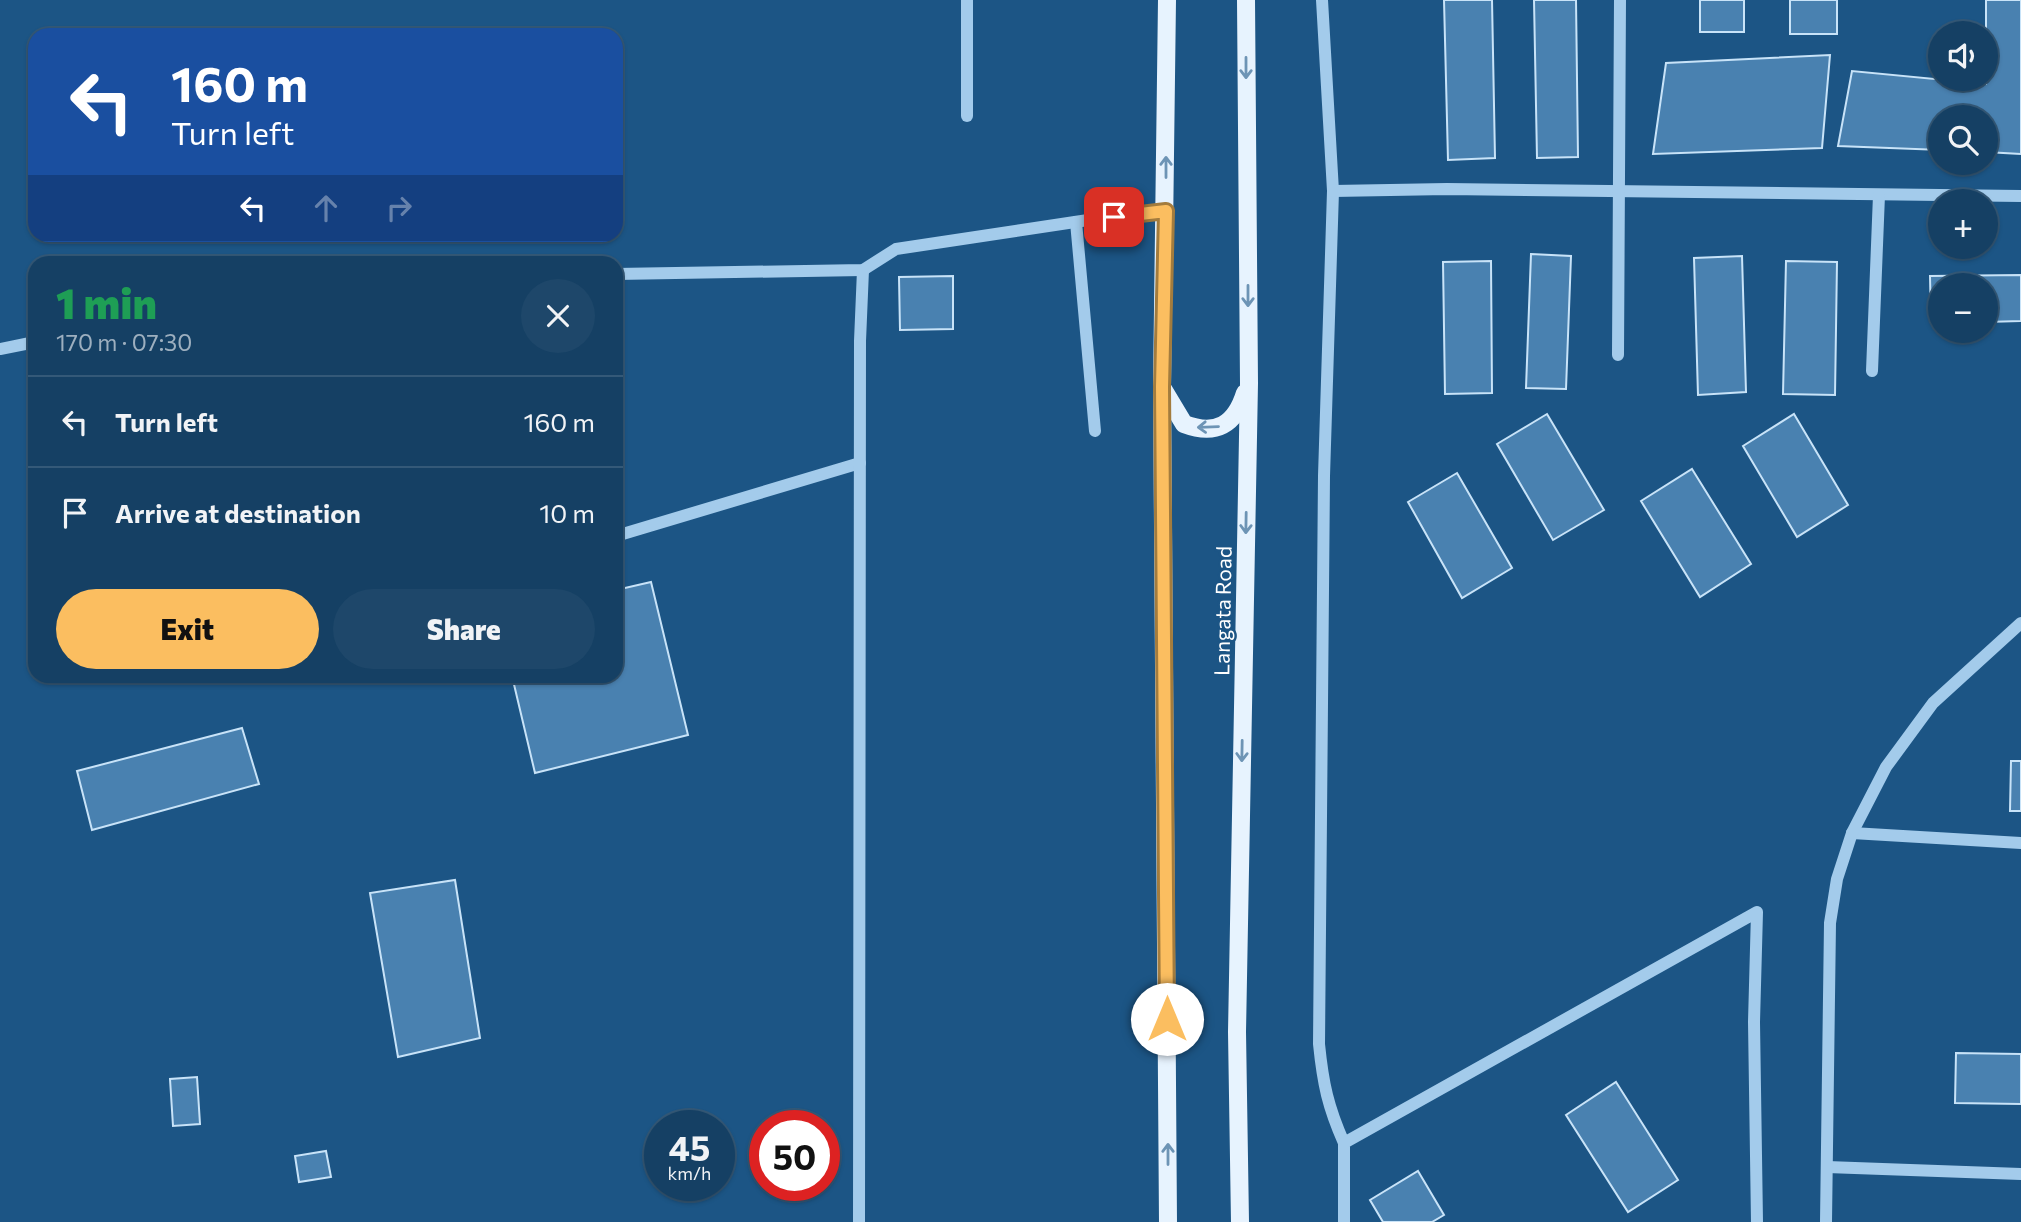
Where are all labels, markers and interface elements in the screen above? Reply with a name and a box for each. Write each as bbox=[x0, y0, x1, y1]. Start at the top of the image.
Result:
map controls bbox=[1928, 21, 1998, 343]
button: sound bbox=[1928, 21, 1998, 91]
text: 160 m bbox=[171, 52, 308, 112]
icon: left bbox=[56, 56, 147, 147]
one-way arrow bbox=[1239, 56, 1253, 79]
button: search bbox=[1928, 105, 1998, 175]
text: Turn left bbox=[171, 112, 295, 152]
one-way arrow bbox=[1159, 156, 1173, 179]
pin bbox=[1084, 187, 1144, 247]
icon: left bbox=[234, 189, 272, 227]
icon: ahead bbox=[307, 189, 345, 227]
icon: right bbox=[380, 189, 418, 227]
button: + bbox=[1928, 189, 1998, 259]
icon: arrive bbox=[1095, 198, 1133, 236]
button: − bbox=[1928, 273, 1998, 343]
text: 1 min bbox=[56, 276, 157, 328]
button: close bbox=[521, 279, 595, 353]
one-way arrow bbox=[1241, 284, 1255, 307]
text: 170 m · 07:30 bbox=[56, 328, 192, 356]
icon: left bbox=[56, 403, 94, 441]
text: Turn left bbox=[115, 406, 218, 437]
text: 160 m bbox=[523, 406, 595, 437]
one-way arrow bbox=[1196, 421, 1219, 434]
icon: arrive bbox=[56, 494, 94, 532]
text: Arrive at destination bbox=[115, 497, 361, 528]
text: 10 m bbox=[539, 497, 595, 528]
one-way arrow bbox=[1239, 511, 1253, 534]
street label: Langata Road bbox=[1208, 546, 1236, 676]
button: Exit bbox=[56, 589, 319, 669]
button: Share bbox=[333, 589, 595, 669]
one-way arrow bbox=[1235, 739, 1249, 762]
position arrow bbox=[1130, 982, 1204, 1056]
speed limit sign: 50 bbox=[749, 1110, 840, 1201]
text: 45 bbox=[669, 1125, 710, 1168]
one-way arrow bbox=[1161, 1143, 1175, 1166]
text: km/h bbox=[668, 1162, 711, 1184]

